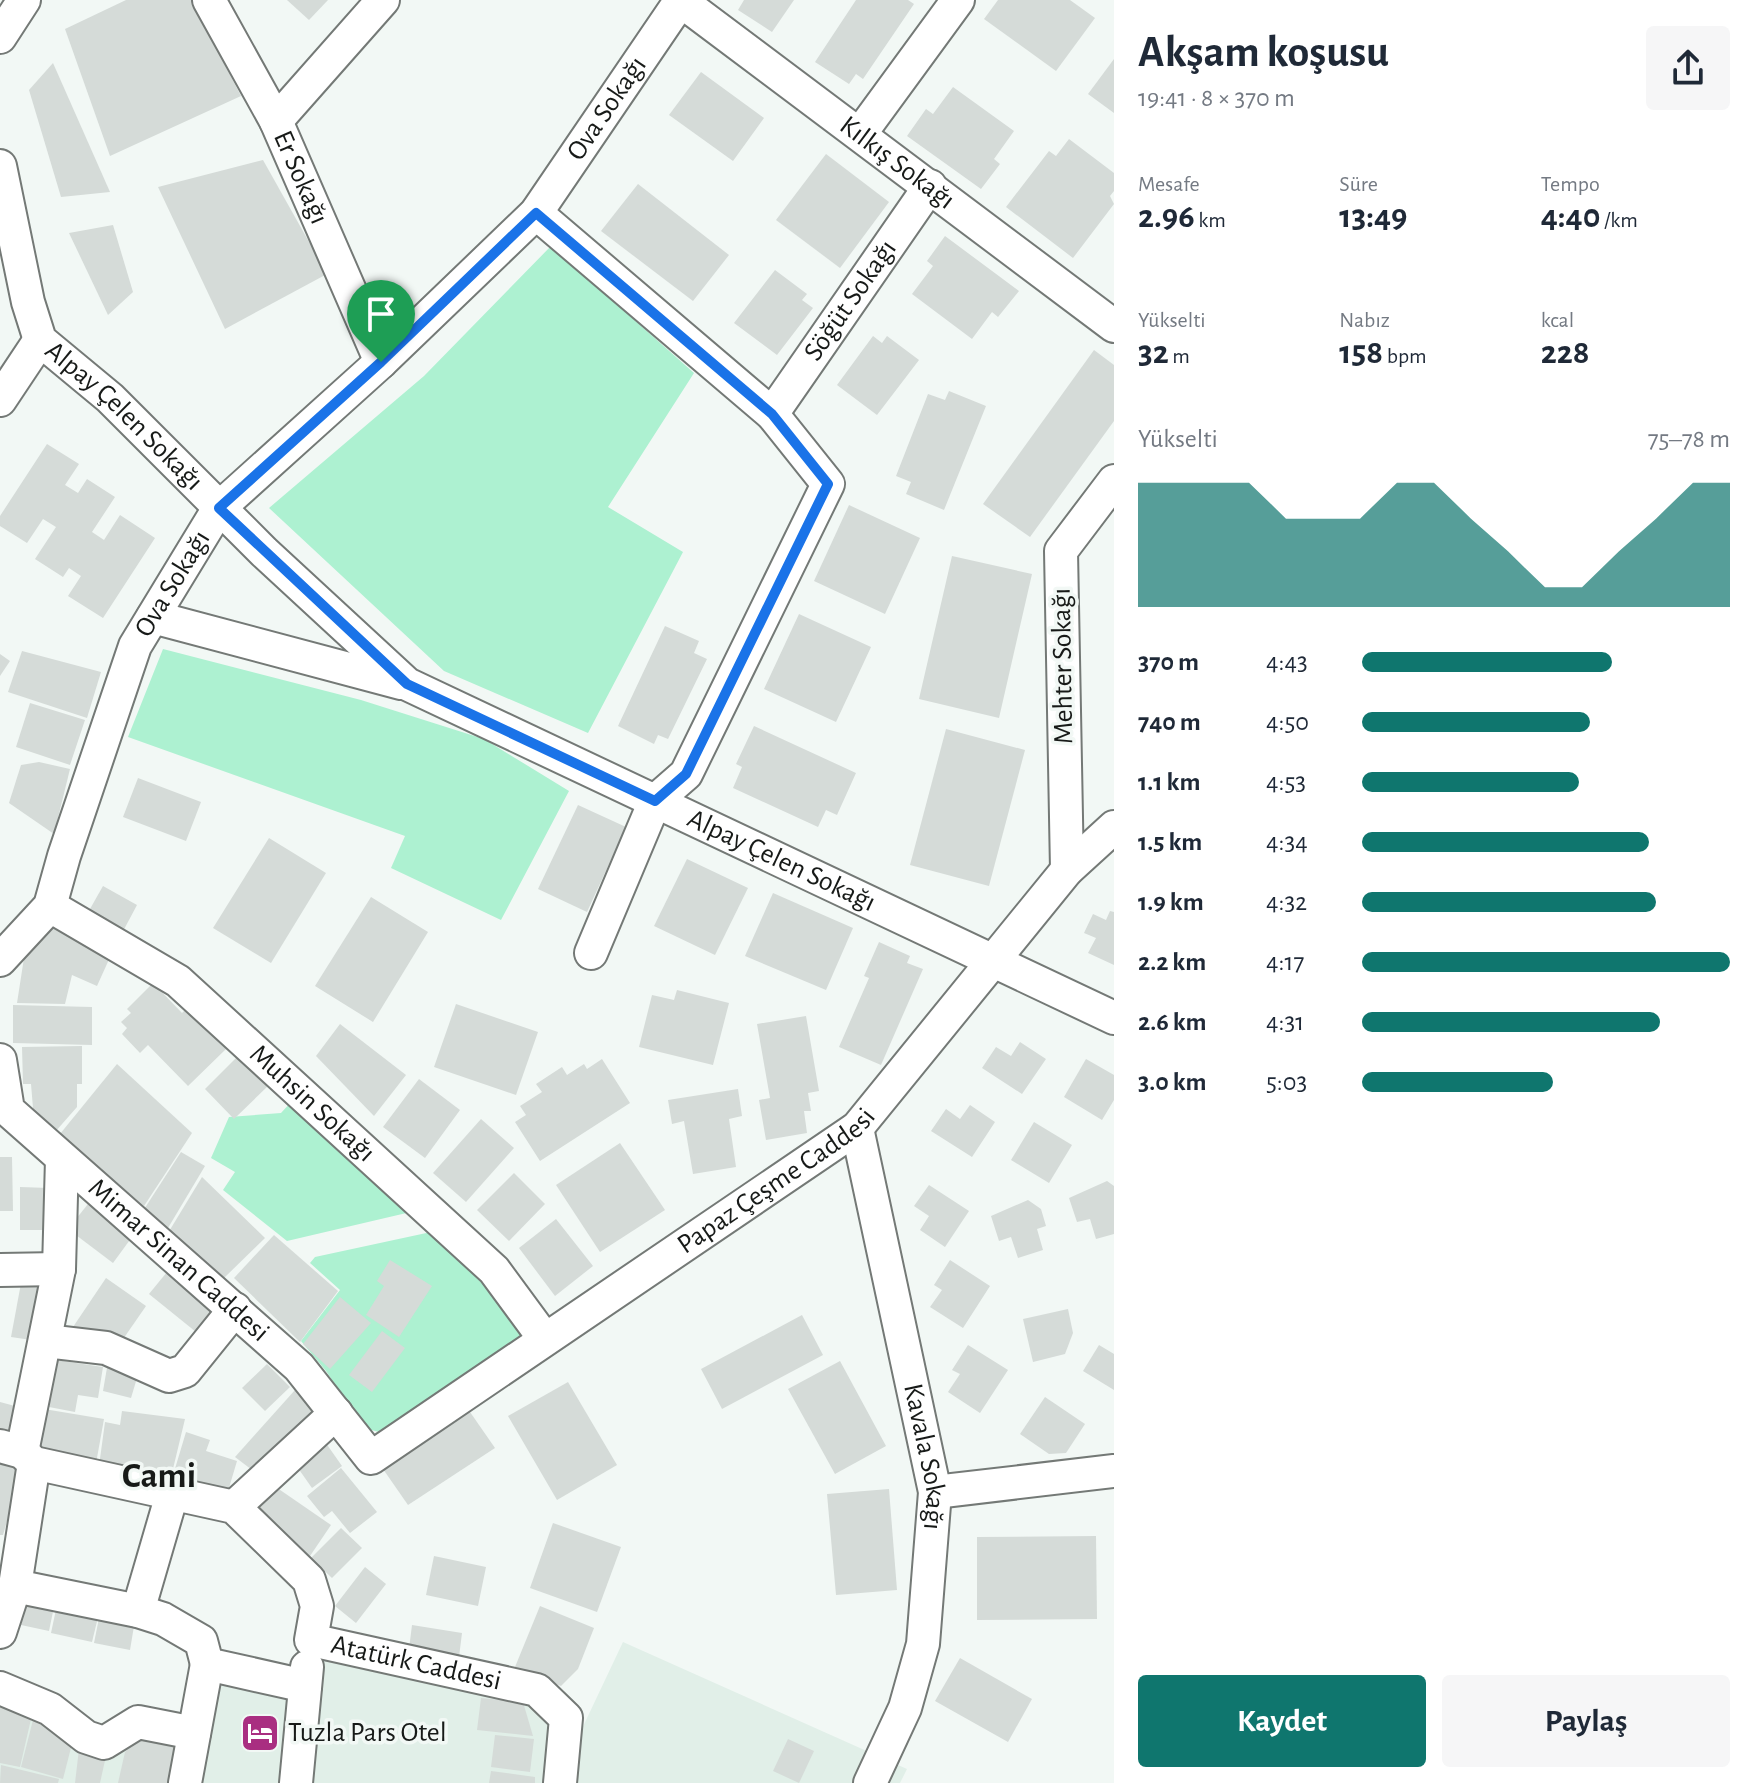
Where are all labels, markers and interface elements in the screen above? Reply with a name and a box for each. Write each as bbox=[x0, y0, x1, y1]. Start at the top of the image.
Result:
button: share bbox=[1646, 26, 1730, 110]
text: Akşam koşusu bbox=[1138, 31, 1389, 75]
street label: Ova Sokağı bbox=[562, 52, 652, 166]
text: 19:41 · 8 × 370 m bbox=[1138, 85, 1295, 111]
street label: Kılkış Sokağı bbox=[834, 111, 960, 215]
street label: Er Sokağı bbox=[268, 127, 333, 228]
text: Mesafe bbox=[1138, 173, 1200, 195]
text: Süre bbox=[1339, 173, 1378, 195]
text: Tempo bbox=[1541, 173, 1600, 195]
text: 2.96 bbox=[1138, 200, 1195, 234]
text: 13:49 bbox=[1339, 200, 1408, 234]
text: 4:40 bbox=[1541, 200, 1600, 234]
text: km bbox=[1195, 209, 1226, 231]
text: /km bbox=[1600, 209, 1638, 231]
street label: Söğüt Sokağı bbox=[799, 235, 902, 366]
pin bbox=[347, 280, 415, 362]
icon: arrive bbox=[359, 292, 403, 336]
text: Yükselti bbox=[1138, 309, 1206, 331]
text: Nabız bbox=[1339, 309, 1390, 331]
text: kcal bbox=[1541, 309, 1574, 331]
street label: Alpay Çelen Sokağı bbox=[40, 336, 208, 496]
text: 32 bbox=[1138, 336, 1169, 370]
text: 158 bbox=[1339, 336, 1383, 370]
text: 228 bbox=[1541, 336, 1589, 370]
text: m bbox=[1169, 345, 1190, 367]
text: bpm bbox=[1383, 345, 1427, 367]
text: Yükselti bbox=[1138, 426, 1218, 452]
text: 75–78 m bbox=[1648, 426, 1730, 452]
street label: Ova Sokağı bbox=[130, 526, 216, 642]
street label: Mehter Sokağı bbox=[1048, 588, 1078, 744]
text: 370 m bbox=[1138, 649, 1199, 675]
text: 4:43 bbox=[1266, 649, 1308, 675]
text: 740 m bbox=[1138, 709, 1201, 735]
text: 4:50 bbox=[1266, 709, 1309, 735]
text: 1.1 km bbox=[1138, 769, 1200, 795]
text: 4:53 bbox=[1266, 769, 1306, 795]
street label: Alpay Çelen Sokağı bbox=[683, 805, 880, 917]
text: 1.5 km bbox=[1138, 829, 1202, 855]
text: 4:34 bbox=[1266, 829, 1308, 855]
text: 1.9 km bbox=[1138, 889, 1204, 915]
text: 4:32 bbox=[1266, 889, 1307, 915]
text: 2.2 km bbox=[1138, 949, 1206, 975]
text: 4:17 bbox=[1266, 949, 1304, 975]
text: 2.6 km bbox=[1138, 1009, 1207, 1035]
text: 4:31 bbox=[1266, 1009, 1304, 1035]
street label: Muhsin Sokağı bbox=[244, 1040, 380, 1167]
text: 3.0 km bbox=[1138, 1069, 1206, 1095]
text: 5:03 bbox=[1266, 1069, 1307, 1095]
street label: Papaz Çeşme Caddesi bbox=[673, 1103, 881, 1259]
street label: Mimar Sinan Caddesi bbox=[83, 1174, 274, 1347]
street label: Kavala Sokağı bbox=[898, 1381, 950, 1531]
district label: Cami bbox=[122, 1458, 196, 1494]
street label: Atatürk Caddesi bbox=[328, 1631, 504, 1696]
button: Kaydet bbox=[1138, 1675, 1426, 1767]
button: Paylaş bbox=[1442, 1675, 1730, 1767]
hotel icon: Tuzla Pars Otel bbox=[239, 1712, 281, 1754]
place label: Tuzla Pars Otel bbox=[288, 1719, 447, 1747]

